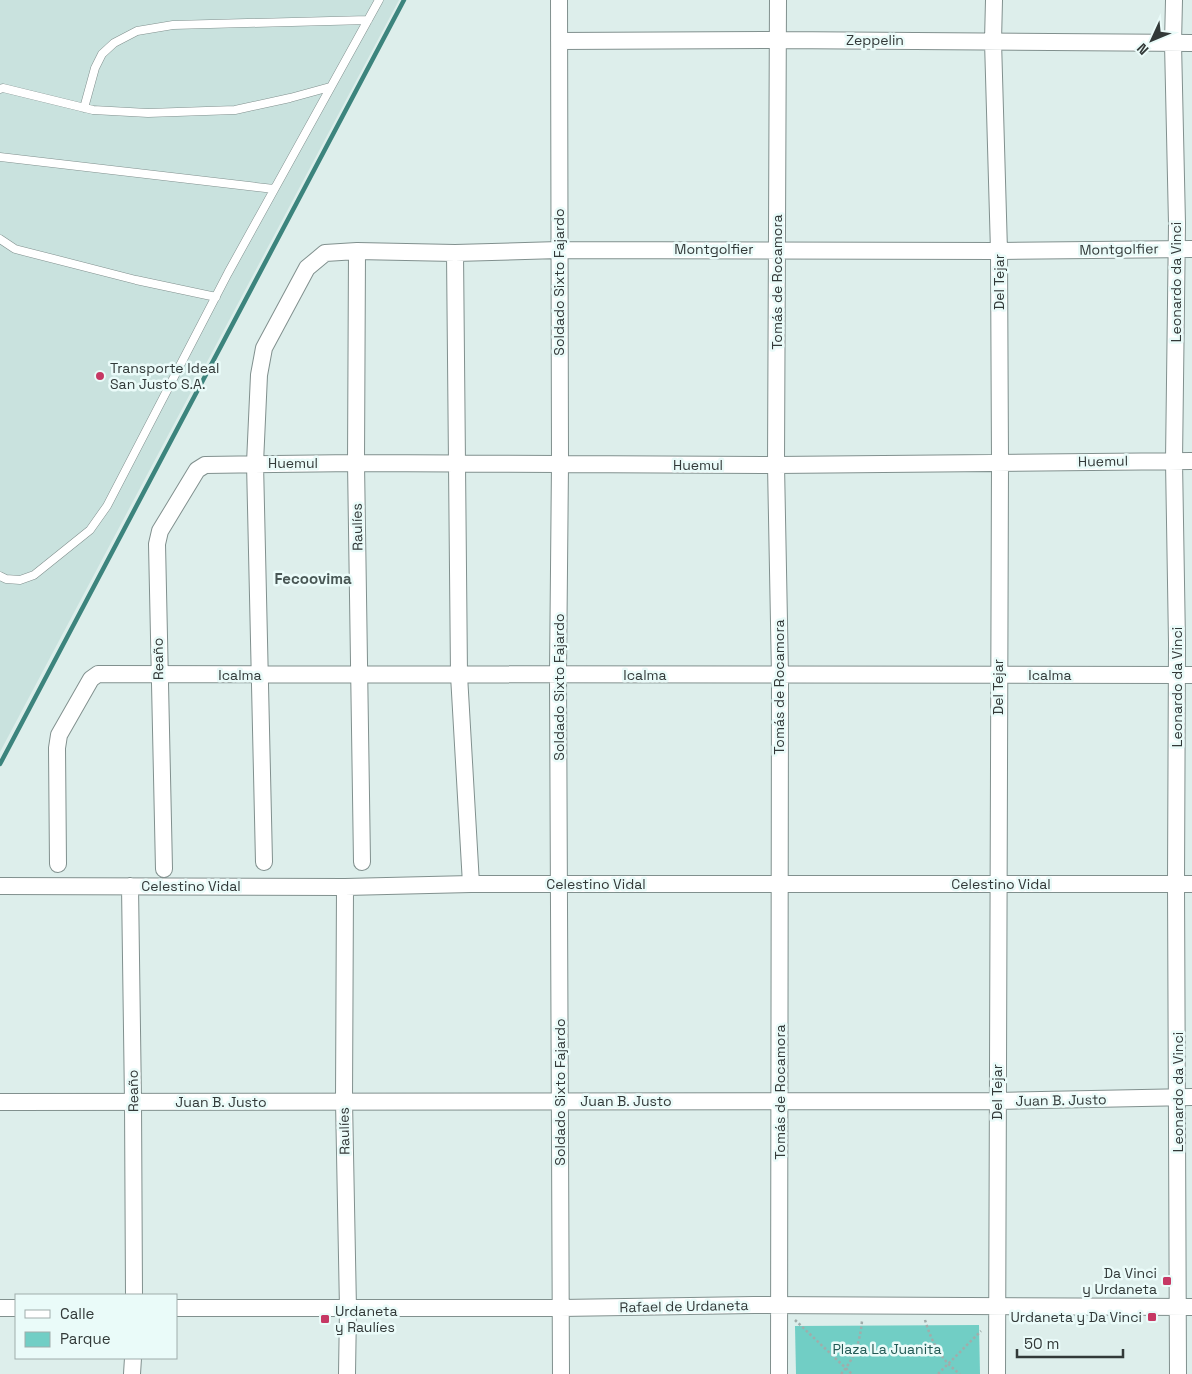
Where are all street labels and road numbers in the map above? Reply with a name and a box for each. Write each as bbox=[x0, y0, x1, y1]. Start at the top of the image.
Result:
street label: Zeppelin bbox=[846, 31, 904, 49]
street label: Soldado Sixto Fajardo bbox=[550, 208, 568, 356]
street label: Tomás de Rocamora bbox=[768, 214, 786, 350]
street label: Leonardo da Vinci bbox=[1167, 222, 1185, 342]
street label: Montgolfier bbox=[1079, 239, 1159, 259]
street label: Montgolfier bbox=[674, 240, 754, 258]
street label: Del Tejar bbox=[990, 254, 1008, 310]
street label: Huemul bbox=[1078, 452, 1128, 470]
street label: Huemul bbox=[268, 454, 318, 472]
street label: Huemul bbox=[673, 456, 723, 474]
street label: Raulíes bbox=[348, 503, 366, 551]
street label: Soldado Sixto Fajardo bbox=[550, 613, 568, 761]
street label: Tomás de Rocamora bbox=[770, 619, 788, 755]
street label: Leonardo da Vinci bbox=[1168, 627, 1186, 747]
street label: Reaño bbox=[149, 638, 167, 680]
street label: Del Tejar bbox=[989, 659, 1007, 715]
street label: Icalma bbox=[218, 666, 262, 684]
street label: Icalma bbox=[623, 666, 667, 684]
street label: Icalma bbox=[1028, 666, 1072, 684]
street label: Celestino Vidal bbox=[546, 875, 646, 893]
street label: Celestino Vidal bbox=[951, 875, 1051, 893]
street label: Celestino Vidal bbox=[141, 877, 241, 895]
street label: Soldado Sixto Fajardo bbox=[551, 1018, 569, 1166]
street label: Tomás de Rocamora bbox=[771, 1024, 789, 1160]
street label: Leonardo da Vinci bbox=[1169, 1032, 1187, 1152]
street label: Del Tejar bbox=[988, 1064, 1006, 1120]
street label: Reaño bbox=[124, 1070, 142, 1112]
street label: Juan B. Justo bbox=[1015, 1090, 1107, 1110]
street label: Juan B. Justo bbox=[580, 1092, 672, 1110]
street label: Juan B. Justo bbox=[175, 1093, 267, 1111]
street label: Raulíes bbox=[335, 1107, 353, 1155]
street label: Rafael de Urdaneta bbox=[619, 1296, 749, 1316]

